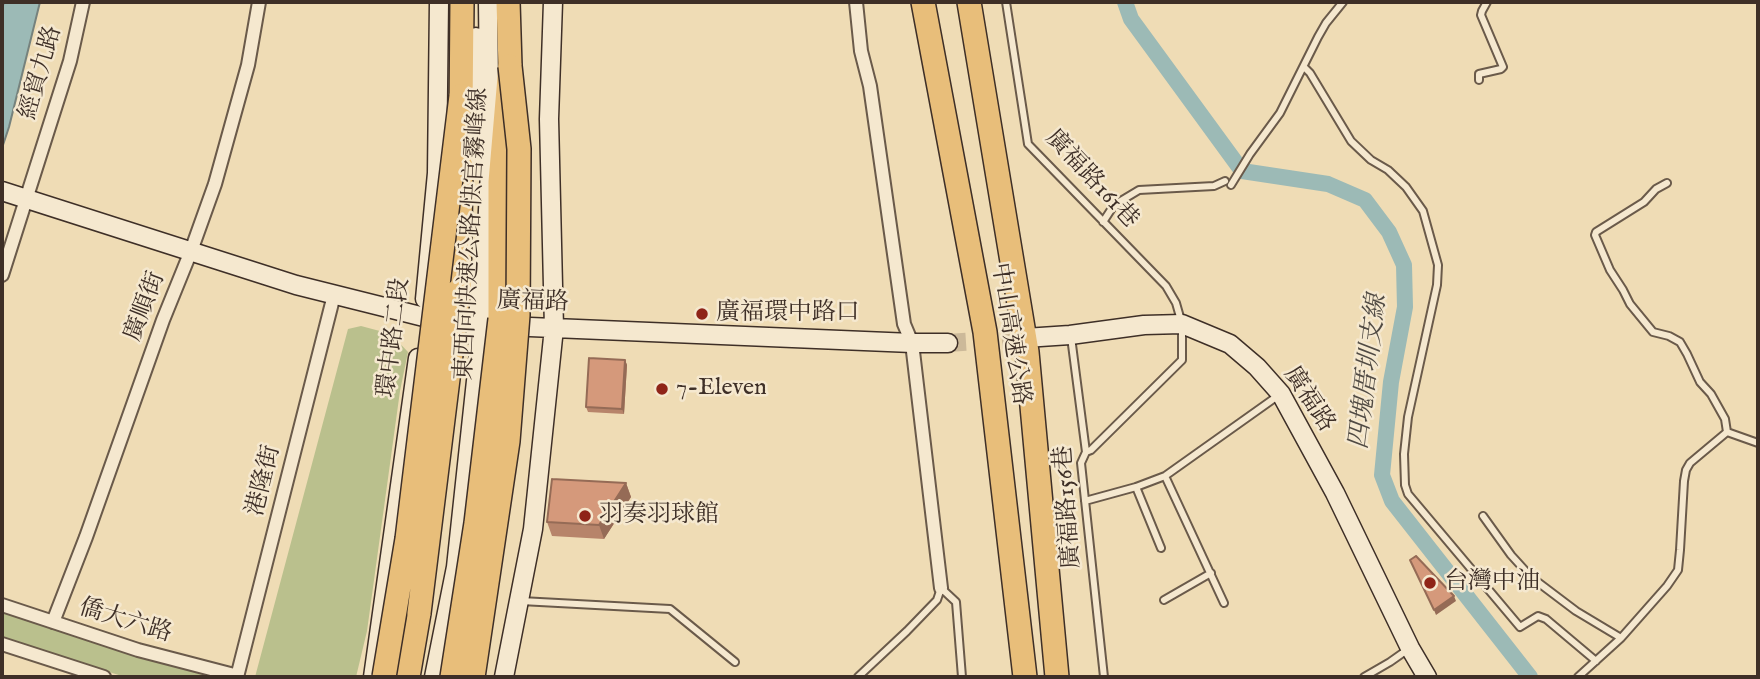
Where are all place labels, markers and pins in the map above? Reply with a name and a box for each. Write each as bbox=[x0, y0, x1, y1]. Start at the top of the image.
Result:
place label: 廣福環中路口 bbox=[716, 300, 860, 328]
marker: 廣福環中路口 bbox=[694, 306, 710, 322]
place label: 7-Eleven bbox=[676, 375, 767, 403]
marker: 7-Eleven bbox=[654, 381, 670, 397]
place label: 羽奏羽球館 bbox=[599, 502, 719, 530]
marker: 羽奏羽球館 bbox=[577, 508, 593, 524]
place label: 台灣中油 bbox=[1444, 569, 1540, 597]
marker: 台灣中油 bbox=[1422, 575, 1438, 591]

